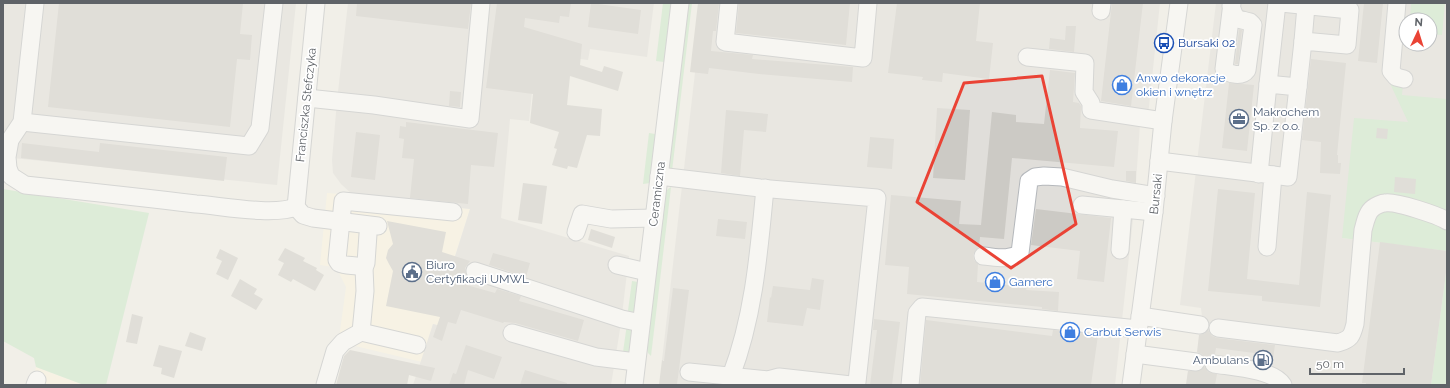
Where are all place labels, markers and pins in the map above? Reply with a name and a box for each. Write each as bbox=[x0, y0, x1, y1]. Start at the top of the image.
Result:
bus stop icon: Bursaki 02 bbox=[1153, 32, 1175, 54]
place label: Bursaki 02 bbox=[1178, 36, 1235, 50]
place label: Anwo dekoracje okien i wnętrz bbox=[1136, 71, 1225, 99]
shop icon: Anwo dekoracje okien i wnętrz bbox=[1111, 74, 1133, 96]
place label: Makrochem Sp. z o.o. bbox=[1253, 105, 1319, 133]
office icon: Makrochem Sp. z o.o. bbox=[1228, 108, 1250, 130]
place label: Biuro Certyfikacji UMWL bbox=[426, 258, 529, 286]
public building icon: Biuro Certyfikacji UMWL bbox=[401, 261, 423, 283]
shop icon: Gamerc bbox=[984, 271, 1006, 293]
place label: Gamerc bbox=[1009, 275, 1053, 289]
shop icon: Carbut Serwis bbox=[1059, 321, 1081, 343]
place label: Carbut Serwis bbox=[1084, 325, 1162, 339]
fuel station icon: Ambulans bbox=[1252, 349, 1274, 371]
place label: Ambulans bbox=[1193, 353, 1249, 367]

